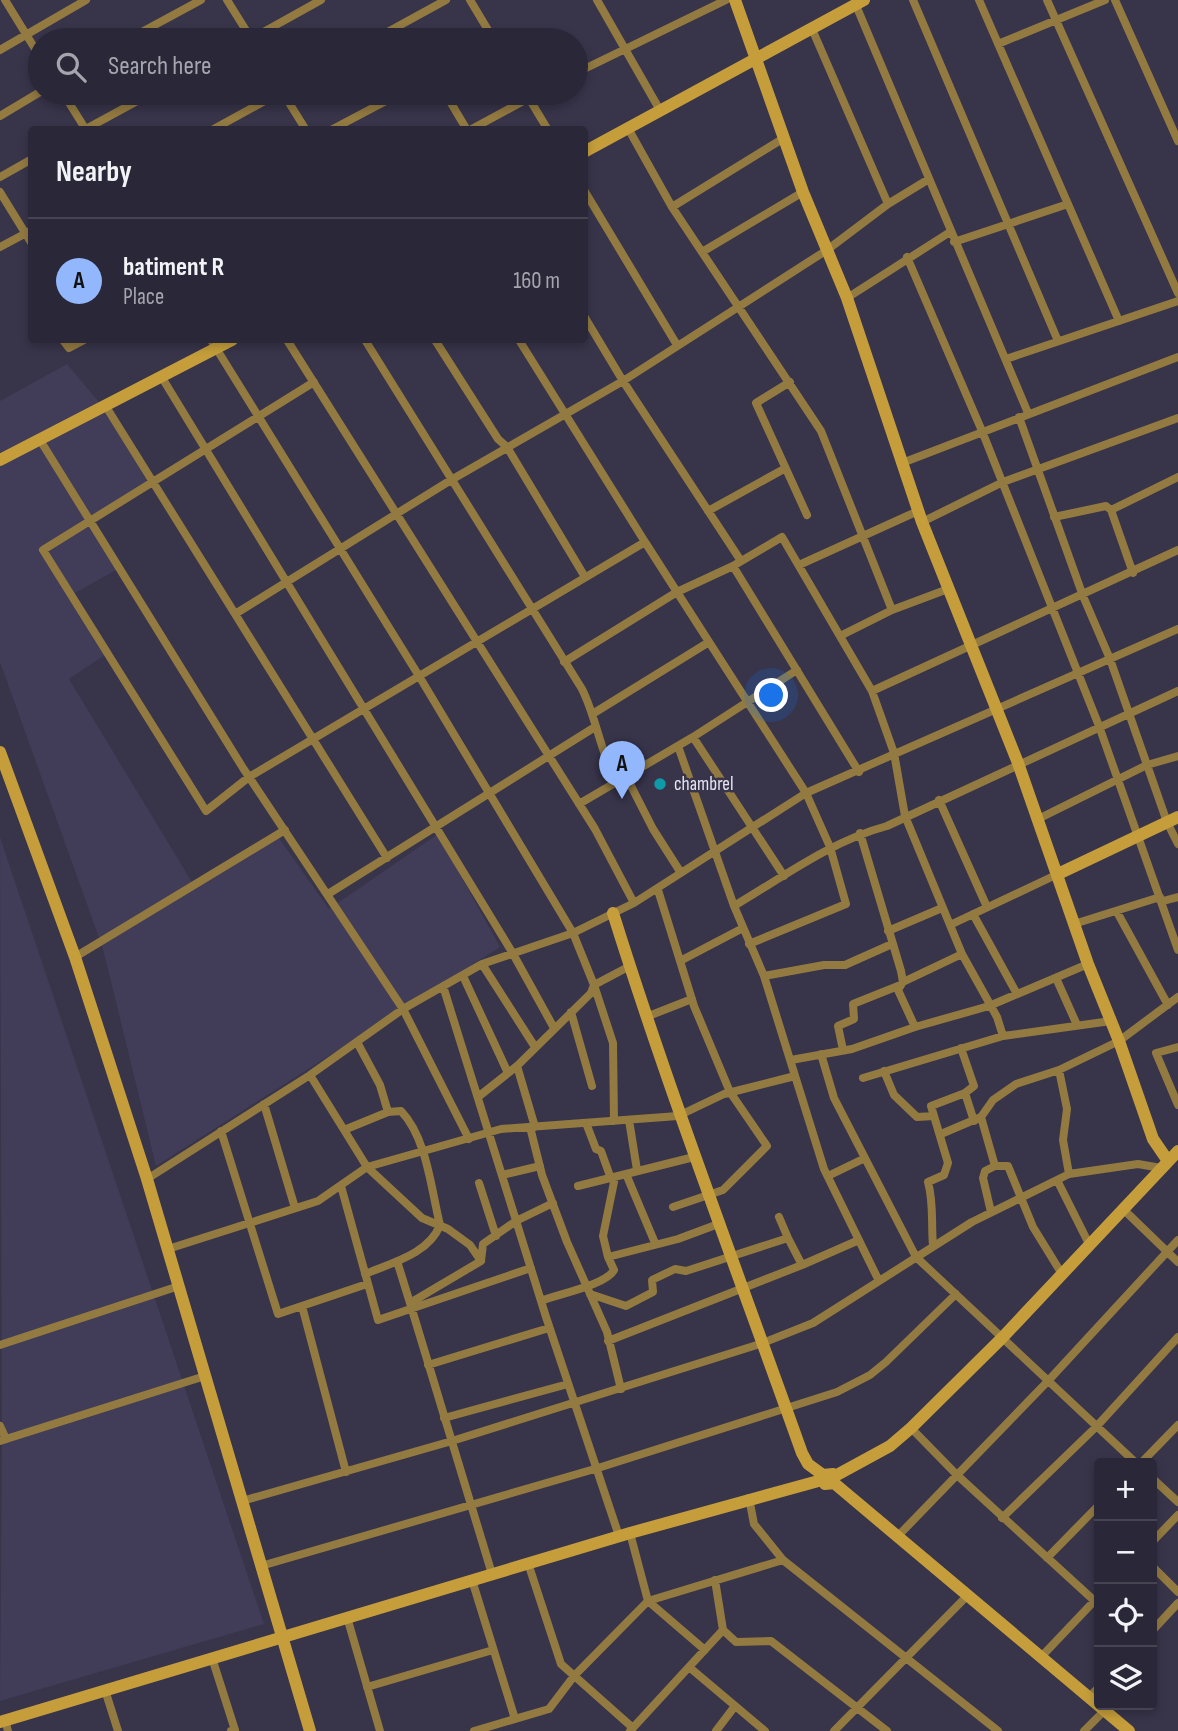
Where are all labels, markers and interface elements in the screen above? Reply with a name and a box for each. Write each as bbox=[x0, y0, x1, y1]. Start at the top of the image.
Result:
search box bbox=[28, 28, 588, 105]
icon: search bbox=[52, 48, 90, 86]
text: Search here bbox=[108, 51, 211, 82]
text: Nearby bbox=[56, 154, 132, 190]
text: batiment R bbox=[123, 252, 224, 283]
text: A bbox=[74, 267, 84, 295]
text: 160 m bbox=[513, 267, 560, 295]
text: Place bbox=[123, 283, 164, 311]
your location bbox=[754, 678, 788, 712]
pin: A bbox=[599, 741, 645, 799]
place label: chambrel bbox=[674, 773, 733, 796]
marker: chambrel bbox=[652, 776, 668, 792]
map controls bbox=[1094, 1458, 1157, 1710]
button: + bbox=[1094, 1458, 1157, 1521]
button: − bbox=[1094, 1521, 1157, 1584]
button: locate bbox=[1094, 1584, 1157, 1647]
button: layers bbox=[1094, 1647, 1157, 1710]

